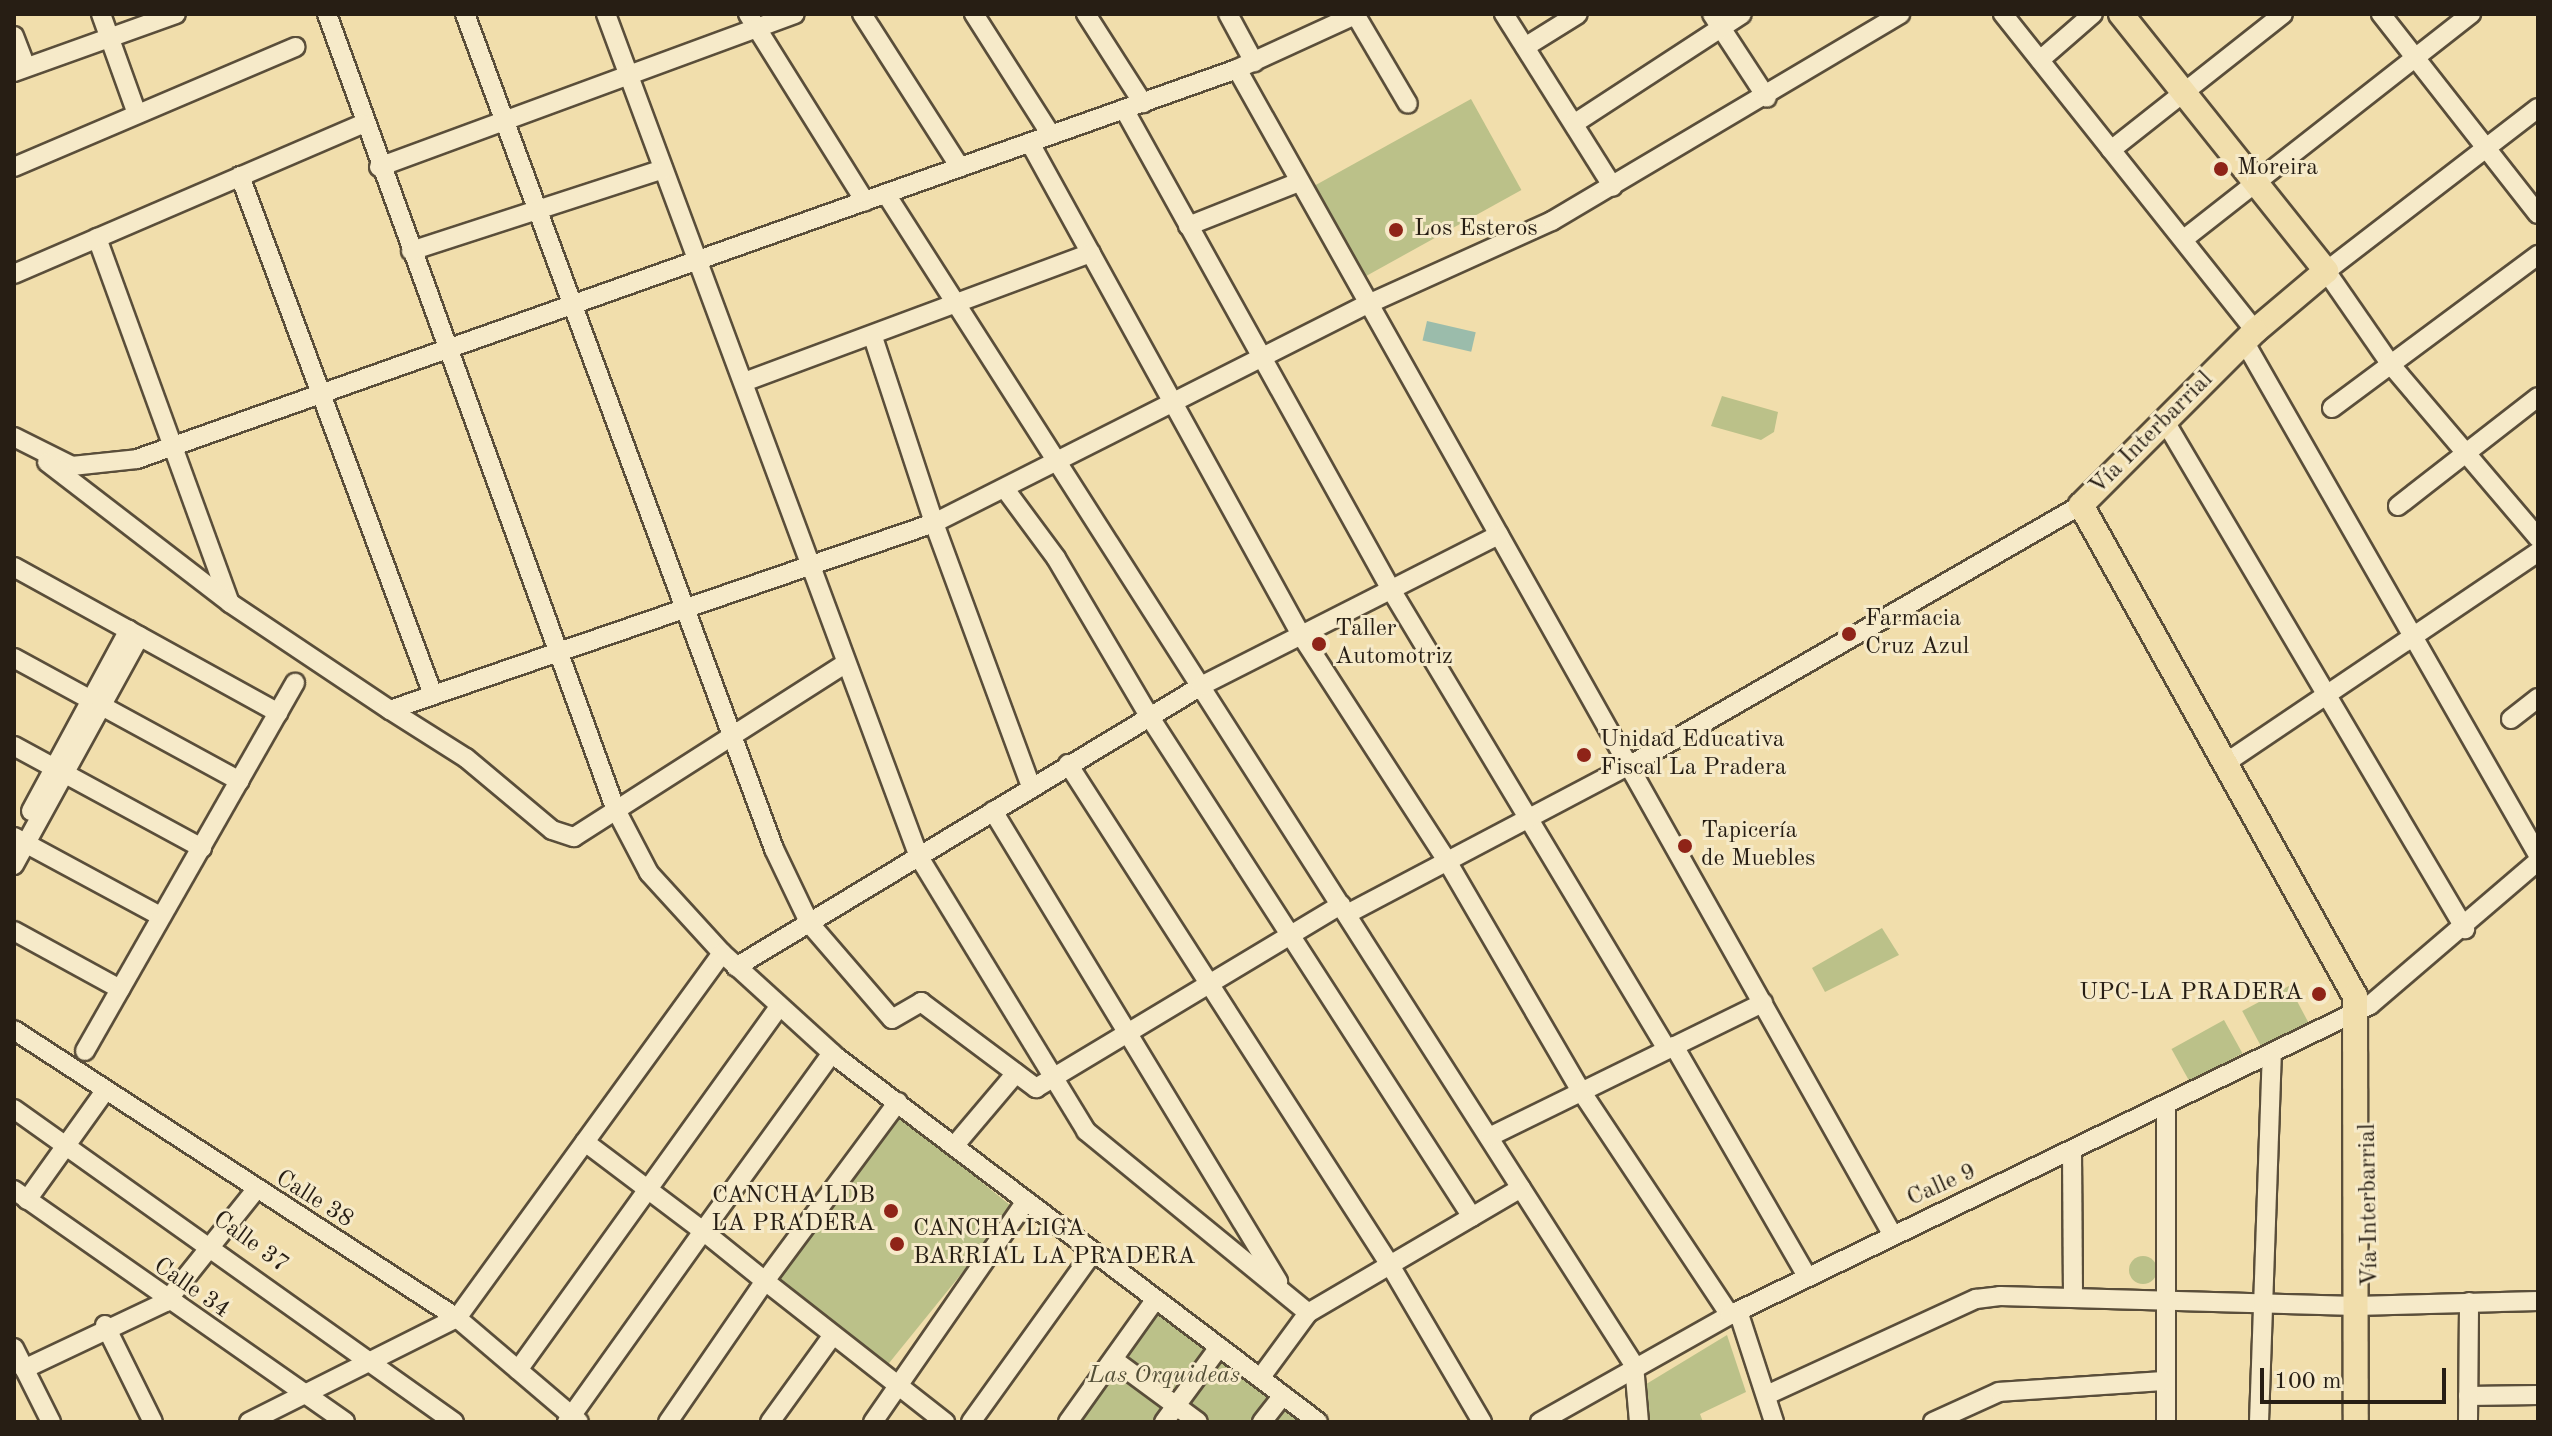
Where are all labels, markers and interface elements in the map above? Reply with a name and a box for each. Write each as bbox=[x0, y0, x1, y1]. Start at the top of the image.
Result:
place label: Moreira bbox=[2237, 155, 2318, 183]
marker: Moreira bbox=[2212, 160, 2230, 178]
place label: Los Esteros bbox=[1414, 216, 1538, 244]
marker: Los Esteros bbox=[1385, 219, 1407, 241]
street label: Vía Interbarrial bbox=[2084, 366, 2220, 502]
place label: Farmacia Cruz Azul bbox=[1865, 606, 1969, 662]
place label: Taller Automotriz bbox=[1335, 616, 1453, 672]
marker: Farmacia Cruz Azul bbox=[1840, 625, 1858, 643]
marker: Taller Automotriz bbox=[1310, 635, 1328, 653]
place label: Unidad Educativa Fiscal La Pradera bbox=[1600, 727, 1787, 783]
marker: Unidad Educativa Fiscal La Pradera bbox=[1575, 746, 1593, 764]
place label: Tapicería de Muebles bbox=[1701, 818, 1815, 874]
marker: Tapicería de Muebles bbox=[1676, 837, 1694, 855]
place label: UPC-LA PRADERA bbox=[2079, 980, 2303, 1008]
marker: UPC-LA PRADERA bbox=[2310, 985, 2328, 1003]
street label: Vía Interbarrial bbox=[2354, 1123, 2386, 1287]
street label: Calle 9 bbox=[1903, 1158, 1981, 1214]
street label: Calle 38 bbox=[270, 1165, 358, 1235]
place label: CANCHA LDB LA PRADERA bbox=[711, 1183, 875, 1239]
marker: CANCHA LDB LA PRADERA bbox=[882, 1202, 900, 1220]
street label: Calle 37 bbox=[207, 1206, 293, 1280]
place label: CANCHA LIGA BARRIAL LA PRADERA bbox=[913, 1216, 1196, 1272]
marker: CANCHA LIGA BARRIAL LA PRADERA bbox=[888, 1235, 906, 1253]
street label: Calle 34 bbox=[147, 1252, 235, 1326]
scale bar bbox=[2264, 1352, 2450, 1402]
park label: Las Orquideas bbox=[1088, 1363, 1240, 1391]
text: 100 m bbox=[2274, 1370, 2342, 1394]

